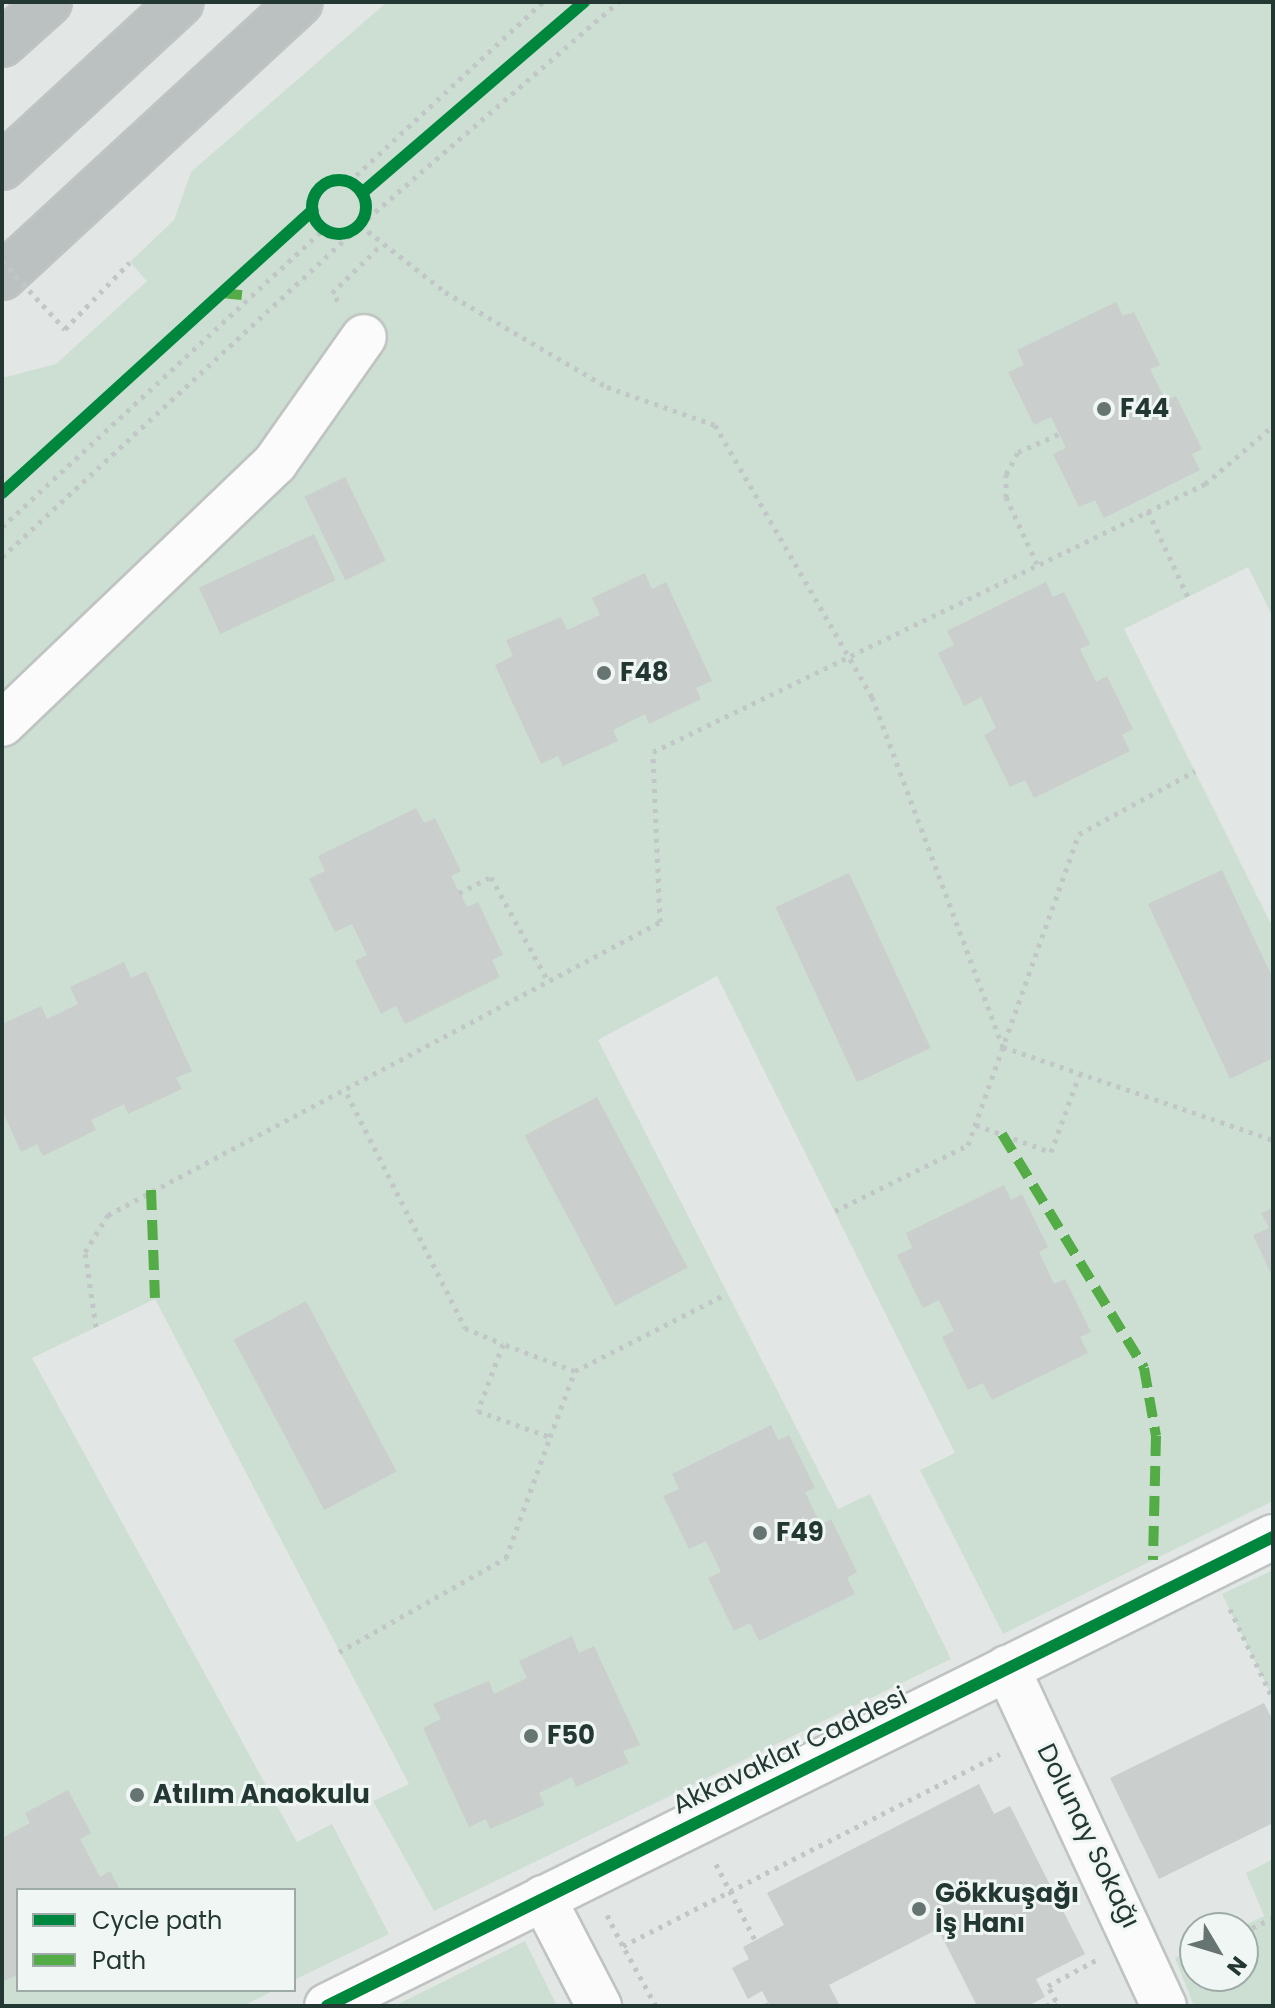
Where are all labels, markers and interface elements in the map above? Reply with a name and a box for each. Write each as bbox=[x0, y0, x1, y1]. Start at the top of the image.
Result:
place label: F44 bbox=[1120, 393, 1169, 425]
marker: F44 bbox=[1095, 400, 1113, 418]
place label: F48 bbox=[620, 657, 669, 689]
marker: F48 bbox=[595, 664, 613, 682]
place label: F49 bbox=[776, 1517, 824, 1549]
marker: F49 bbox=[751, 1524, 769, 1542]
street label: Akkavaklar Caddesi bbox=[668, 1681, 912, 1821]
place label: F50 bbox=[547, 1720, 595, 1752]
marker: F50 bbox=[522, 1727, 540, 1745]
street label: Dolunay Sokağı bbox=[1030, 1739, 1146, 1933]
place label: Atılım Anaokulu bbox=[153, 1779, 370, 1811]
marker: Atılım Anaokulu bbox=[128, 1786, 146, 1804]
place label: Gökkuşağı İş Hanı bbox=[935, 1878, 1079, 1940]
legend bbox=[16, 1888, 296, 1992]
marker: Gökkuşağı İş Hanı bbox=[910, 1900, 928, 1918]
text: Cycle path bbox=[92, 1904, 222, 1937]
north arrow bbox=[1179, 1912, 1259, 1992]
text: Path bbox=[92, 1944, 146, 1977]
text: N bbox=[1219, 1950, 1254, 1982]

